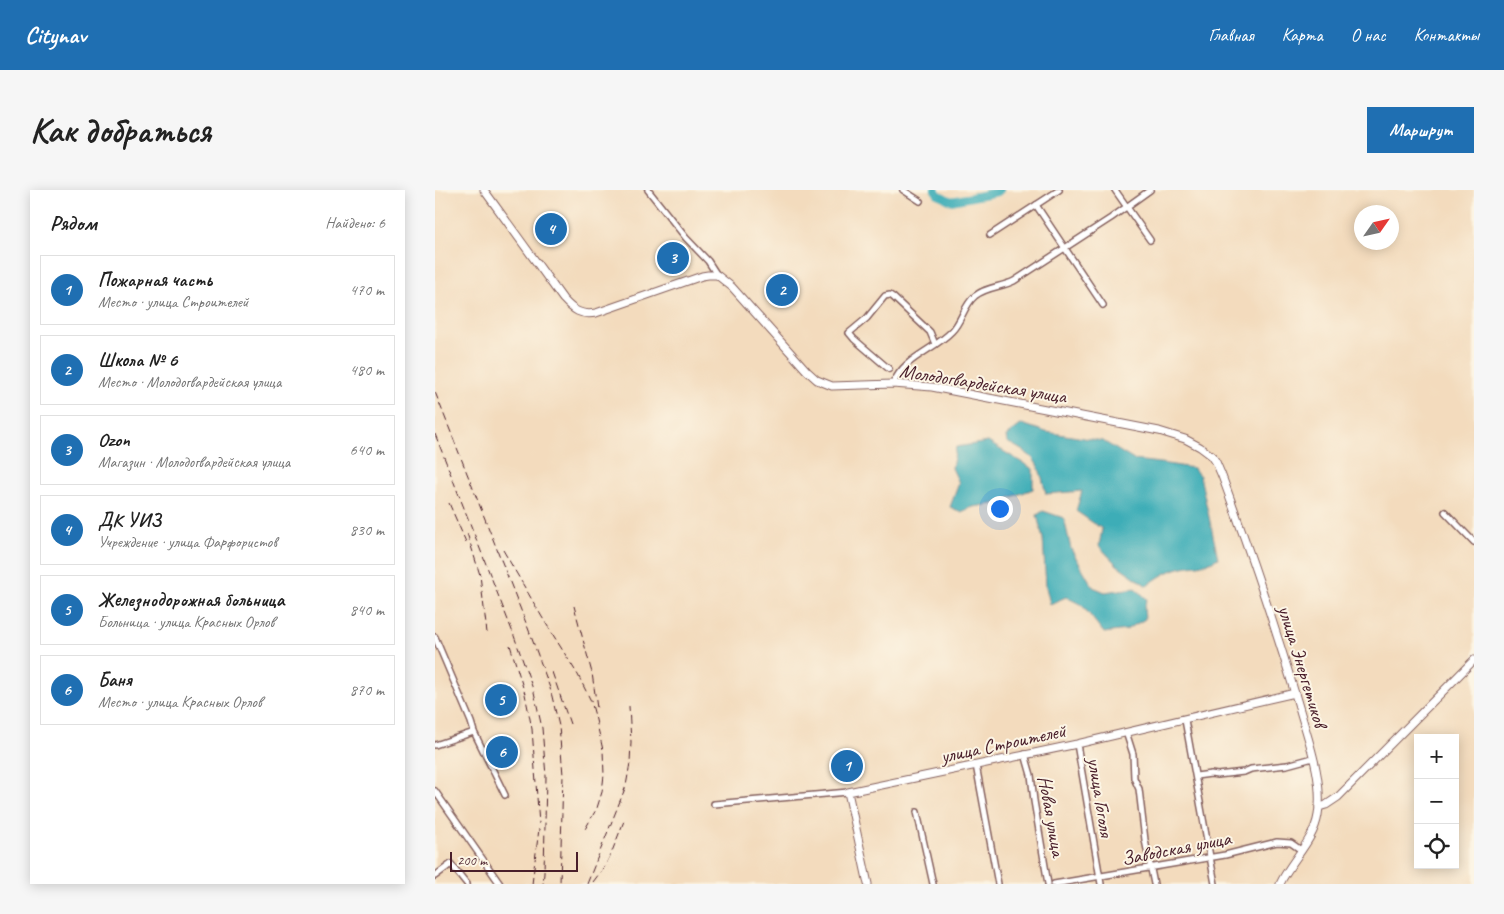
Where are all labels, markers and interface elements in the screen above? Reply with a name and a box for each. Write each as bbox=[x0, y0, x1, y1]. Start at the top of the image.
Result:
text: Citynav bbox=[25, 20, 86, 50]
text: Главная bbox=[1209, 24, 1254, 46]
text: Карта bbox=[1282, 24, 1323, 46]
text: О нас bbox=[1351, 24, 1386, 46]
text: Контакты bbox=[1414, 24, 1479, 46]
button: Маршрут bbox=[1367, 107, 1474, 153]
text: Как добраться bbox=[30, 108, 211, 153]
north arrow bbox=[1354, 205, 1399, 250]
text: Рядом bbox=[50, 210, 97, 236]
pin: 4 bbox=[535, 210, 567, 248]
text: Найдено: 6 bbox=[325, 213, 385, 233]
pin: 3 bbox=[657, 239, 689, 277]
text: Пожарная часть bbox=[98, 268, 212, 292]
pin: 2 bbox=[766, 271, 798, 309]
text: 1 bbox=[63, 280, 71, 300]
text: 470 m bbox=[350, 280, 384, 300]
text: Место · улица Строителей bbox=[98, 292, 249, 312]
text: Школа № 6 bbox=[98, 348, 177, 372]
street label: Молодогвардейская улица bbox=[898, 358, 1070, 409]
text: 2 bbox=[63, 360, 71, 380]
text: 480 m bbox=[350, 360, 384, 380]
text: Место · Молодогвардейская улица bbox=[98, 372, 281, 392]
text: Ozon bbox=[98, 428, 130, 452]
text: 3 bbox=[63, 440, 71, 460]
text: 640 m bbox=[350, 440, 384, 460]
text: Магазин · Молодогвардейская улица bbox=[98, 452, 290, 472]
your location bbox=[987, 496, 1013, 522]
text: ДК УИЗ bbox=[98, 508, 162, 532]
text: 4 bbox=[63, 520, 71, 540]
text: 830 m bbox=[350, 520, 384, 540]
text: Учреждение · улица Фарфористов bbox=[98, 532, 277, 552]
text: Железнодорожная больница bbox=[98, 588, 284, 612]
text: 5 bbox=[64, 600, 70, 620]
text: 840 m bbox=[350, 600, 384, 620]
street label: улица Энергетиков bbox=[1272, 601, 1334, 733]
text: Больница · улица Красных Орлов bbox=[98, 612, 274, 632]
text: Баня bbox=[98, 668, 132, 692]
text: 6 bbox=[63, 680, 71, 700]
text: 870 m bbox=[350, 680, 384, 700]
pin: 5 bbox=[485, 681, 517, 719]
text: Место · улица Красных Орлов bbox=[98, 692, 262, 712]
street label: улица Строителей bbox=[937, 718, 1070, 769]
pin: 6 bbox=[486, 733, 518, 771]
map controls bbox=[1414, 734, 1459, 869]
button: + bbox=[1414, 734, 1459, 779]
pin: 1 bbox=[831, 747, 863, 785]
street label: улица Гоголя bbox=[1082, 755, 1119, 841]
street label: Новая улица bbox=[1032, 774, 1071, 860]
button: − bbox=[1414, 779, 1459, 824]
button: locate bbox=[1414, 824, 1459, 869]
street label: Заводская улица bbox=[1119, 825, 1234, 871]
scale bar bbox=[450, 849, 577, 872]
text: 200 m bbox=[457, 852, 487, 869]

